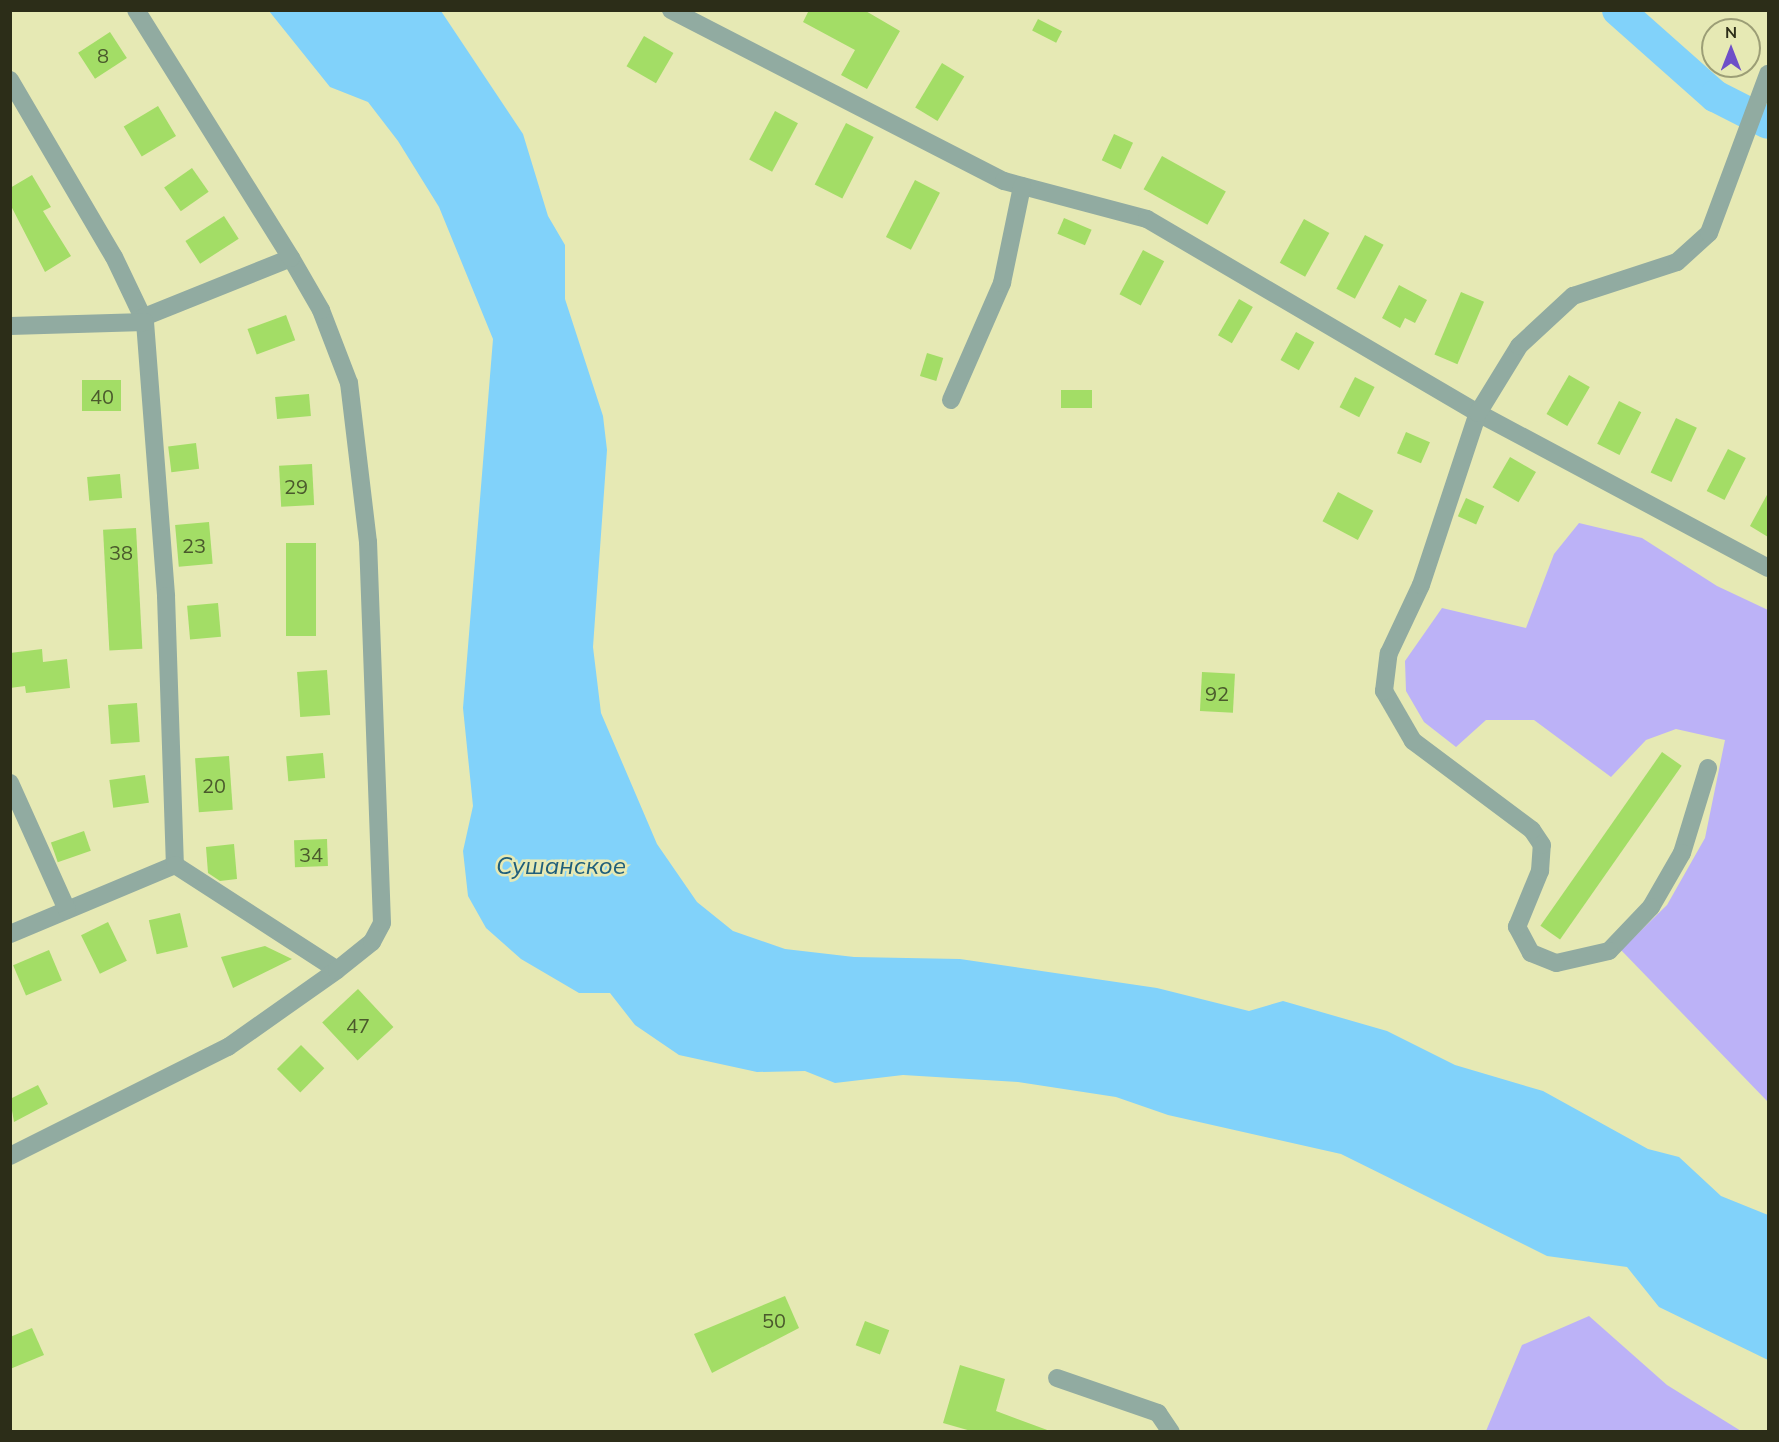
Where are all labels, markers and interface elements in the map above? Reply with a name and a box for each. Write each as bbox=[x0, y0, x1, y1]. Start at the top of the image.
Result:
north arrow bbox=[1701, 18, 1761, 78]
text: N bbox=[1725, 22, 1737, 42]
house number: 8 bbox=[97, 43, 109, 67]
house number: 40 bbox=[90, 384, 114, 408]
house number: 29 bbox=[284, 474, 308, 498]
house number: 23 bbox=[182, 533, 206, 557]
house number: 38 bbox=[109, 540, 133, 564]
house number: 92 bbox=[1205, 681, 1229, 705]
house number: 20 bbox=[202, 773, 226, 797]
house number: 34 bbox=[299, 842, 323, 866]
water label: Сушанское bbox=[496, 852, 626, 880]
house number: 47 bbox=[346, 1013, 370, 1037]
house number: 50 bbox=[762, 1308, 786, 1332]

